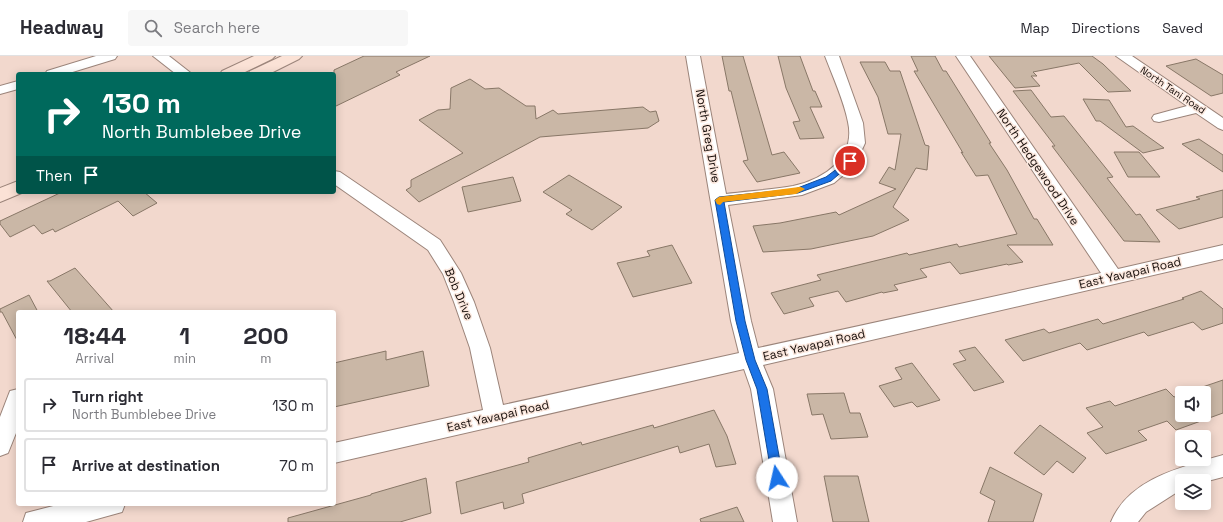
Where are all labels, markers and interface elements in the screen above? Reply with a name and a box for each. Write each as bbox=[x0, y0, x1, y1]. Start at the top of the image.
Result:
search box bbox=[128, 10, 408, 46]
text: Headway bbox=[20, 15, 104, 40]
icon: search bbox=[142, 17, 164, 39]
text: Search here bbox=[174, 18, 260, 37]
text: Map bbox=[1020, 19, 1050, 37]
text: Directions bbox=[1072, 19, 1140, 37]
text: Saved bbox=[1162, 19, 1203, 37]
street label: North Tani Road bbox=[1138, 63, 1208, 117]
text: 130 m bbox=[102, 85, 181, 121]
icon: right bbox=[36, 88, 88, 140]
street label: North Greg Drive bbox=[692, 88, 724, 184]
street label: North Hedgewood Drive bbox=[993, 106, 1083, 228]
text: North Bumblebee Drive bbox=[102, 120, 302, 143]
pin bbox=[833, 144, 867, 178]
icon: arrive bbox=[839, 150, 861, 172]
icon: arrive bbox=[80, 164, 102, 186]
text: Then bbox=[36, 166, 72, 185]
street label: East Yavapai Road bbox=[1077, 253, 1183, 293]
street label: Bob Drive bbox=[441, 266, 477, 322]
text: 18:44 bbox=[63, 320, 126, 351]
text: 1 bbox=[179, 320, 190, 351]
text: 200 bbox=[243, 320, 289, 351]
street label: East Yavapai Road bbox=[761, 325, 867, 365]
text: Arrival bbox=[75, 350, 114, 367]
text: min bbox=[174, 350, 196, 367]
text: m bbox=[260, 350, 272, 367]
map controls bbox=[1175, 386, 1211, 510]
button: sound bbox=[1175, 386, 1211, 422]
text: Turn right bbox=[72, 387, 143, 406]
icon: right bbox=[38, 394, 60, 416]
text: 130 m bbox=[272, 396, 314, 415]
street label: East Yavapai Road bbox=[445, 396, 551, 436]
text: North Bumblebee Drive bbox=[72, 406, 216, 423]
button: search bbox=[1175, 430, 1211, 466]
icon: arrive bbox=[38, 454, 60, 476]
text: Arrive at destination bbox=[72, 456, 220, 475]
text: 70 m bbox=[279, 456, 314, 475]
position arrow bbox=[756, 457, 798, 499]
button: layers bbox=[1175, 474, 1211, 510]

